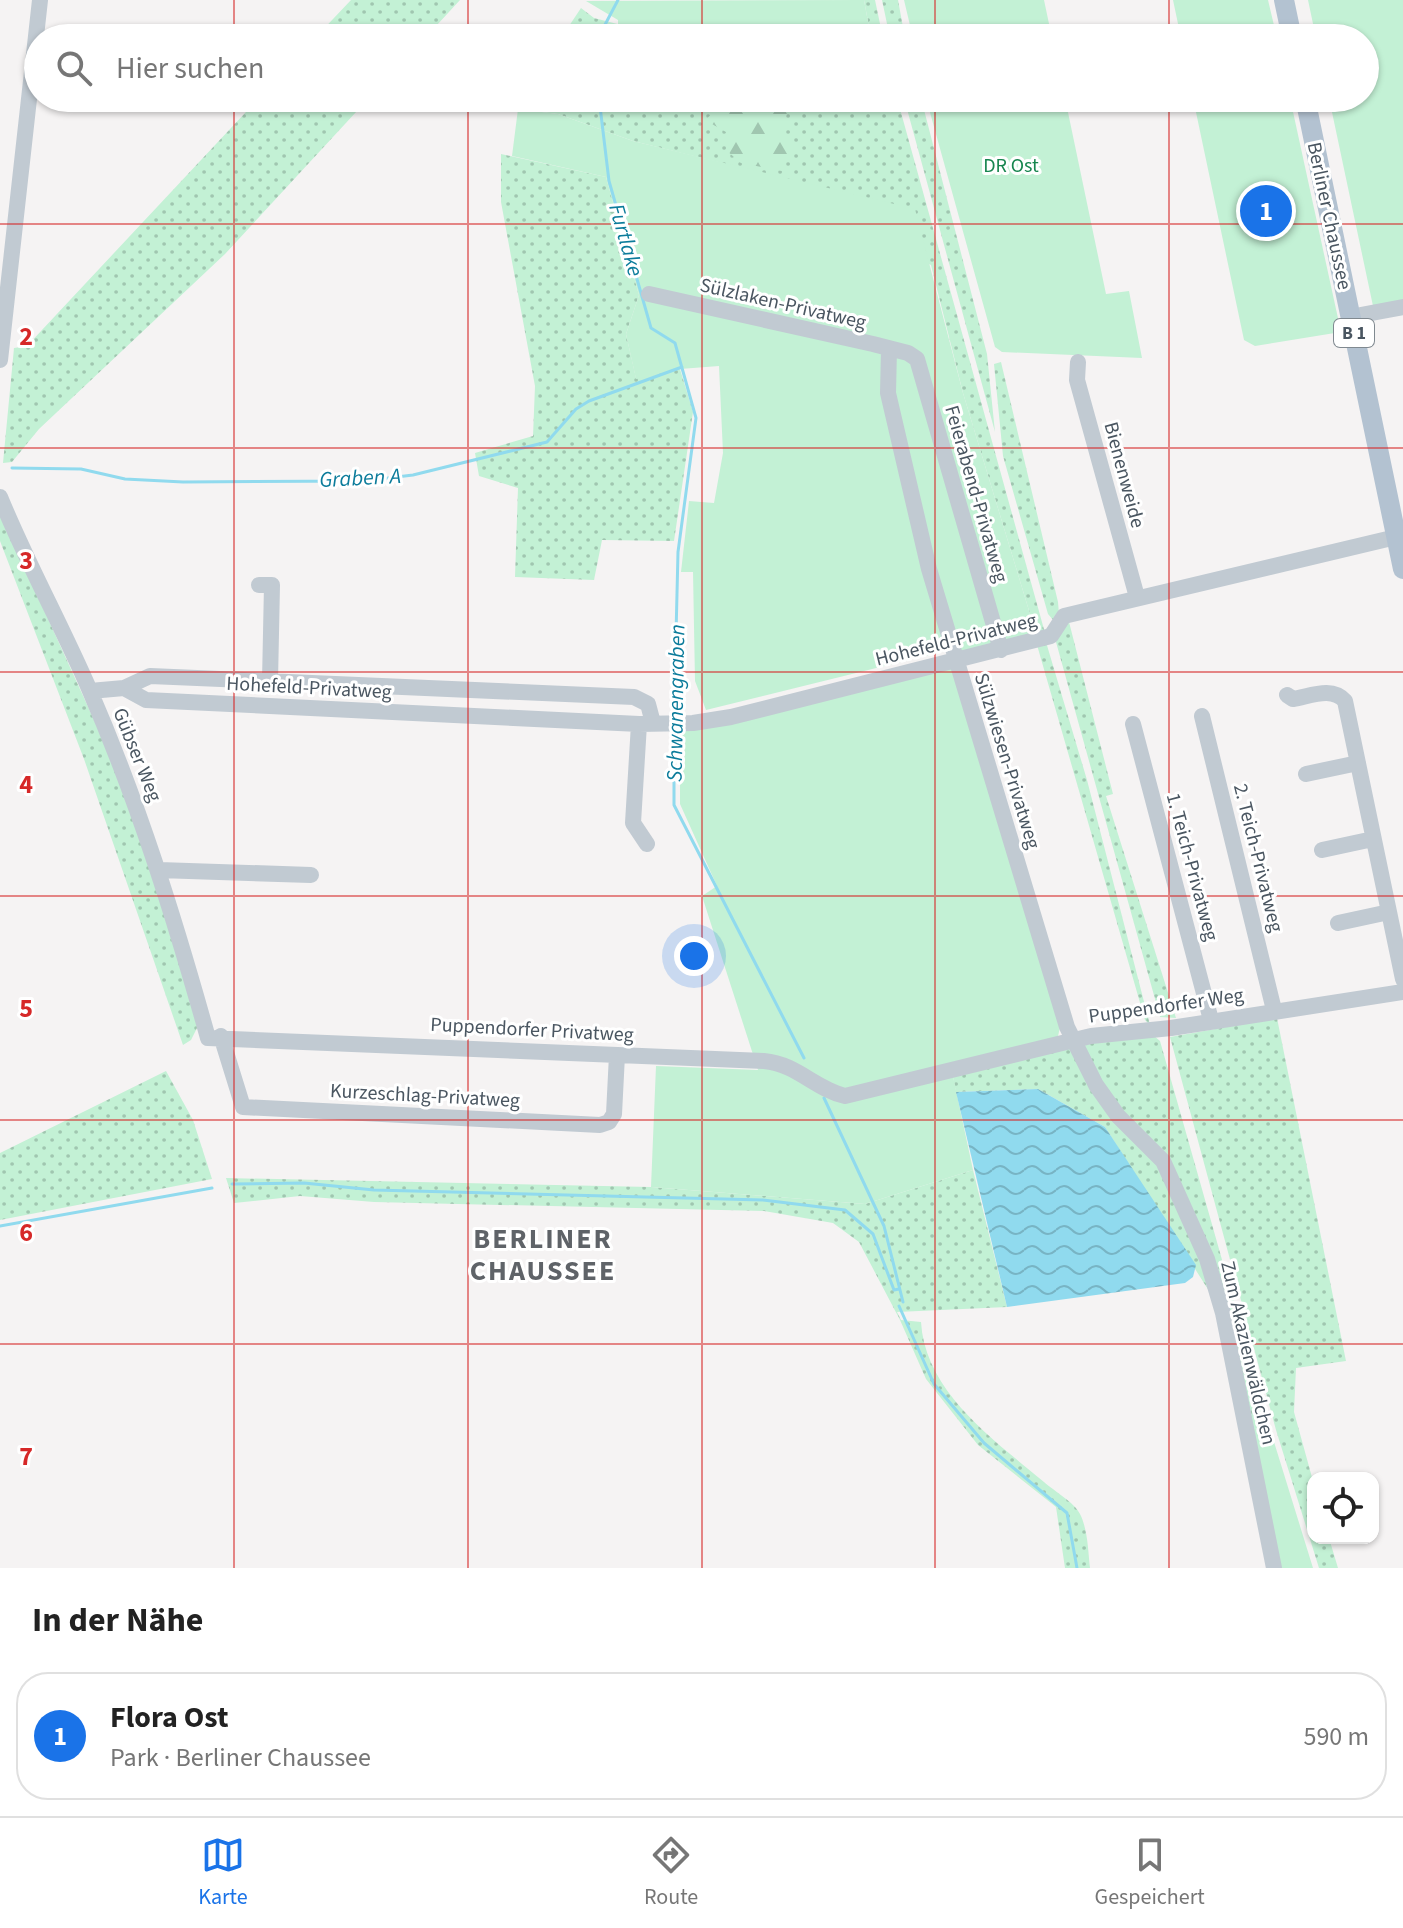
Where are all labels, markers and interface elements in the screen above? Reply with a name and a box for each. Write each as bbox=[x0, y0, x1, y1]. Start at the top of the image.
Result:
search box bbox=[24, 24, 1379, 112]
icon: search bbox=[52, 46, 96, 90]
text: Hier suchen bbox=[116, 47, 264, 90]
street label: Berliner Chaussee bbox=[1300, 140, 1358, 292]
park label: DR Ost bbox=[983, 152, 1039, 180]
pin: 1 bbox=[1240, 181, 1292, 241]
water label: Furtlake bbox=[600, 200, 652, 280]
street label: Sülzlaken-Privatweg bbox=[697, 271, 869, 337]
text: 2 bbox=[19, 318, 33, 355]
road number: B 1 bbox=[1334, 319, 1374, 347]
street label: Feierabend-Privatweg bbox=[937, 402, 1015, 586]
street label: Bienenweide bbox=[1096, 419, 1152, 531]
water label: Graben A bbox=[318, 460, 402, 496]
text: 3 bbox=[19, 542, 33, 579]
street label: Hohefeld-Privatweg bbox=[872, 606, 1040, 674]
water label: Schwanengraben bbox=[659, 624, 693, 782]
street label: Hohefeld-Privatweg bbox=[226, 670, 392, 706]
street label: Sülzwiesen-Privatweg bbox=[967, 670, 1047, 852]
street label: Gübser Weg bbox=[105, 704, 169, 806]
text: 4 bbox=[19, 766, 33, 803]
street label: 2. Teich-Privatweg bbox=[1226, 781, 1290, 935]
street label: 1. Teich-Privatweg bbox=[1159, 790, 1225, 944]
your location bbox=[674, 936, 714, 976]
street label: Puppendorfer Weg bbox=[1087, 981, 1245, 1031]
text: 5 bbox=[19, 990, 33, 1027]
street label: Puppendorfer Privatweg bbox=[430, 1011, 634, 1049]
street label: Kurzeschlag-Privatweg bbox=[329, 1077, 521, 1115]
text: 6 bbox=[19, 1214, 33, 1251]
district label: BERLINER CHAUSSEE bbox=[470, 1219, 616, 1291]
street label: Zum Akazienwäldchen bbox=[1213, 1258, 1283, 1448]
text: 7 bbox=[19, 1438, 33, 1475]
map controls bbox=[1307, 1472, 1379, 1544]
button: locate bbox=[1307, 1472, 1379, 1544]
text: In der Nähe bbox=[32, 1596, 203, 1645]
text: Flora Ost bbox=[110, 1696, 229, 1739]
text: 1 bbox=[53, 1718, 67, 1755]
text: 590 m bbox=[1303, 1718, 1369, 1755]
text: Park · Berliner Chaussee bbox=[110, 1739, 371, 1776]
tab: Karte bbox=[198, 1833, 248, 1913]
tab: Route bbox=[644, 1833, 698, 1913]
tab: Gespeichert bbox=[1095, 1833, 1205, 1913]

